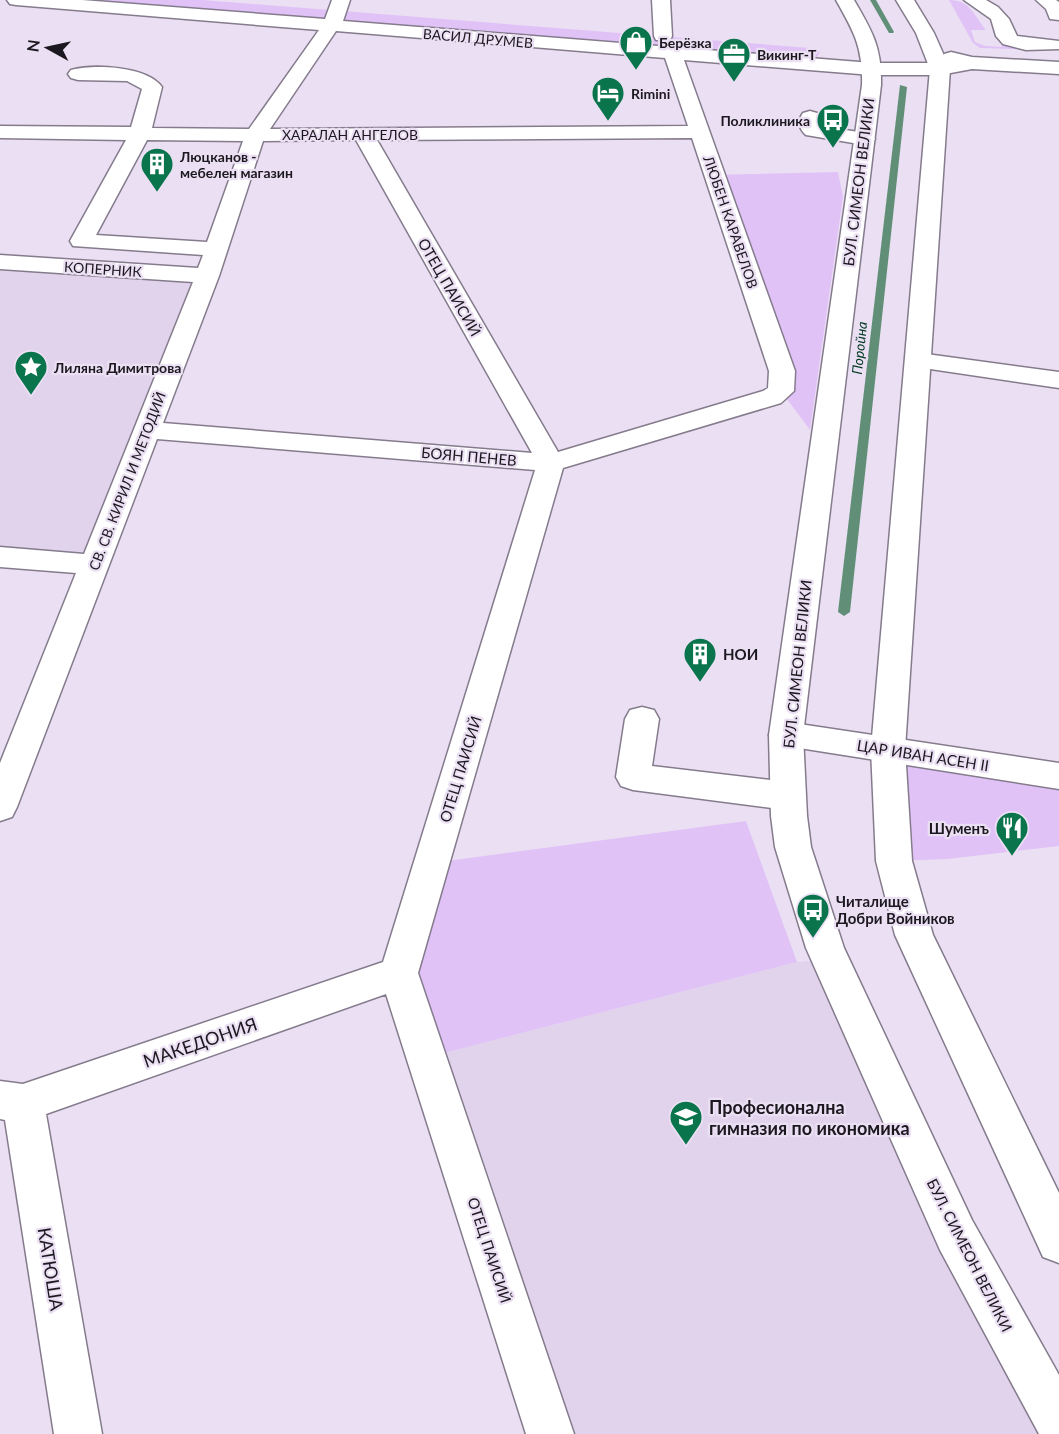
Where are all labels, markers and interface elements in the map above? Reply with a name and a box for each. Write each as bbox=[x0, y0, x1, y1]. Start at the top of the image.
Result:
north arrow bbox=[18, 18, 78, 78]
shop icon: Берёзка bbox=[618, 24, 654, 71]
street label: ВАСИЛ ДРУМЕВ bbox=[422, 25, 534, 51]
place label: Берёзка bbox=[659, 34, 712, 51]
office icon: Викинг-Т bbox=[716, 36, 752, 83]
text: N bbox=[22, 38, 43, 53]
place label: Викинг-Т bbox=[757, 46, 817, 63]
hotel icon: Rimini bbox=[590, 75, 626, 122]
place label: Rimini bbox=[631, 85, 670, 102]
street label: БУЛ. СИМЕОН ВЕЛИКИ bbox=[839, 97, 877, 267]
bus stop icon: Поликлиника bbox=[815, 102, 851, 149]
place label: Поликлиника bbox=[720, 112, 810, 129]
street label: ХАРАЛАН АНГЕЛОВ bbox=[282, 126, 418, 143]
building icon: Люцканов - мебелен магазин bbox=[139, 146, 175, 193]
place label: Люцканов - мебелен магазин bbox=[179, 148, 293, 181]
street label: ЛЮБЕН КАРАВЕЛОВ bbox=[700, 152, 762, 291]
street label: ОТЕЦ ПАИСИЙ bbox=[415, 235, 485, 339]
street label: КОПЕРНИК bbox=[64, 258, 143, 280]
water label: Поройна bbox=[848, 321, 870, 375]
place icon: Лиляна Димитрова bbox=[13, 349, 49, 396]
place label: Лиляна Димитрова bbox=[53, 359, 181, 376]
street label: СВ. СВ. КИРИЛ И МЕТОДИЙ bbox=[85, 389, 169, 573]
street label: БОЯН ПЕНЕВ bbox=[420, 443, 518, 469]
street label: БУЛ. СИМЕОН ВЕЛИКИ bbox=[779, 579, 815, 749]
building icon: НОИ bbox=[682, 636, 718, 683]
place label: НОИ bbox=[723, 645, 758, 663]
street label: ОТЕЦ ПАИСИЙ bbox=[435, 714, 485, 824]
street label: ЦАР ИВАН АСЕН II bbox=[856, 736, 990, 774]
restaurant icon: Шуменъ bbox=[994, 810, 1030, 857]
place label: Шуменъ bbox=[929, 819, 989, 837]
bus stop icon: Читалище Добри Войников bbox=[795, 892, 831, 939]
place label: Читалище Добри Войников bbox=[836, 892, 955, 927]
street label: МАКЕДОНИЯ bbox=[140, 1012, 260, 1072]
place label: Професионална гимназия по икономика bbox=[709, 1096, 910, 1139]
school or university icon: Професионална гимназия по икономика bbox=[668, 1099, 704, 1146]
street label: БУЛ. СИМЕОН ВЕЛИКИ bbox=[924, 1175, 1016, 1335]
street label: ОТЕЦ ПАИСИЙ bbox=[464, 1195, 516, 1305]
street label: КАТЮША bbox=[34, 1226, 69, 1313]

